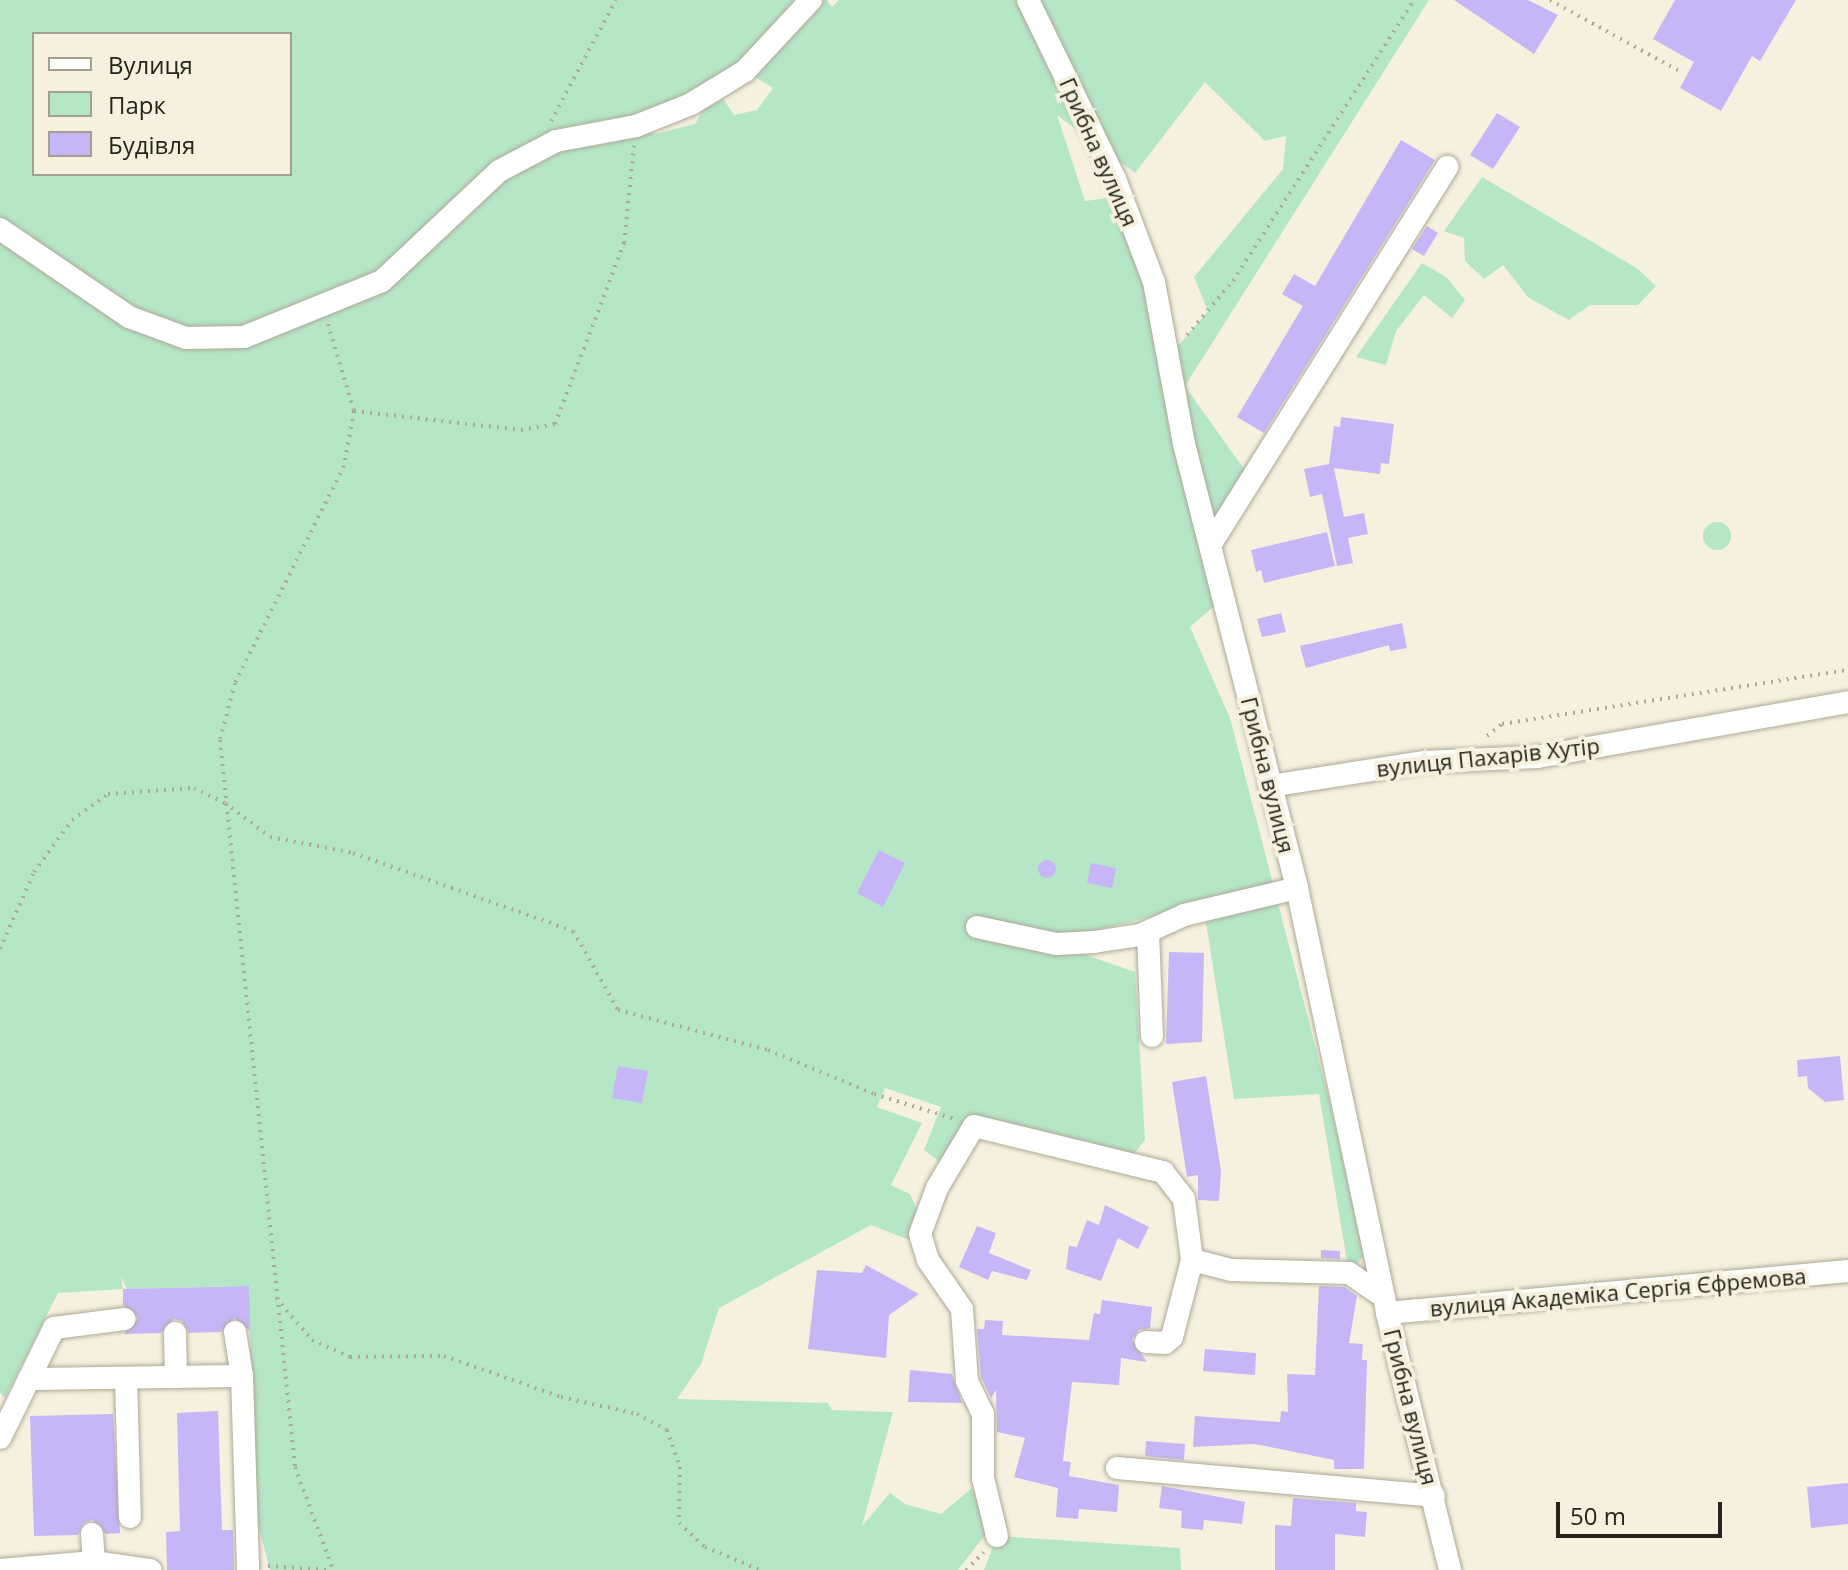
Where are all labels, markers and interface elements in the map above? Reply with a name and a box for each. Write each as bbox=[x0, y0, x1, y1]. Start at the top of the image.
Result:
legend bbox=[32, 32, 292, 176]
text: Вулиця bbox=[108, 48, 193, 81]
street label: Грибна вулиця bbox=[1054, 74, 1144, 230]
text: Парк bbox=[108, 88, 166, 121]
text: Будівля bbox=[108, 128, 195, 161]
street label: Грибна вулиця bbox=[1236, 694, 1300, 856]
street label: вулиця Пахарів Хутір bbox=[1375, 732, 1601, 782]
street label: вулиця Академіка Сергія Єфремова bbox=[1429, 1262, 1807, 1322]
street label: Грибна вулиця bbox=[1379, 1326, 1443, 1488]
scale bar bbox=[1560, 1486, 1726, 1536]
text: 50 m bbox=[1570, 1499, 1626, 1532]

